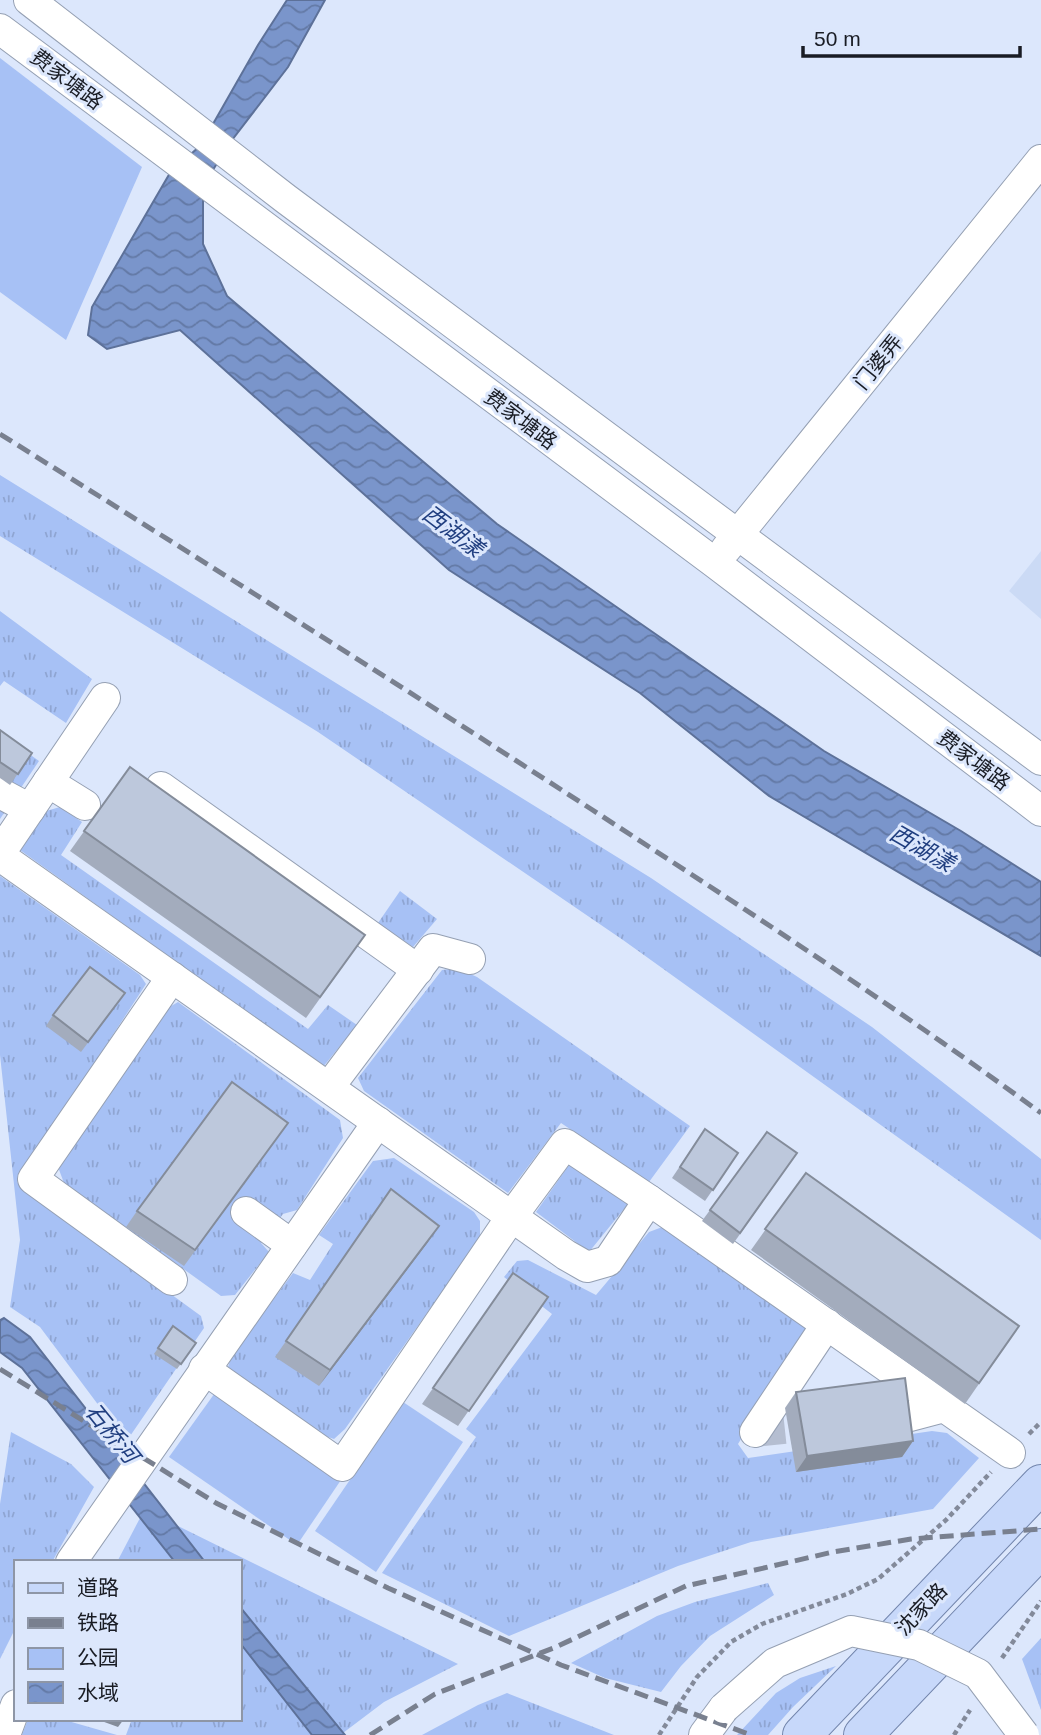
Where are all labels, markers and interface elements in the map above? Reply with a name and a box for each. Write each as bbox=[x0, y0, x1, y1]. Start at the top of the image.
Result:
scale bar bbox=[803, 14, 1020, 58]
text: 50 m bbox=[814, 27, 861, 50]
street label: 费家塘路 bbox=[27, 45, 107, 113]
street label: 门婆弄 bbox=[849, 330, 907, 394]
street label: 费家塘路 bbox=[481, 385, 561, 453]
water label: 西湖漾 bbox=[418, 500, 491, 564]
street label: 费家塘路 bbox=[934, 726, 1014, 794]
water label: 西湖漾 bbox=[886, 819, 961, 878]
water label: 石桥河 bbox=[80, 1398, 146, 1471]
legend bbox=[14, 1560, 242, 1721]
text: 道路 bbox=[77, 1576, 119, 1599]
street label: 沈家路 bbox=[891, 1578, 951, 1640]
text: 铁路 bbox=[77, 1611, 119, 1634]
text: 公园 bbox=[77, 1646, 119, 1669]
text: 水域 bbox=[77, 1681, 119, 1704]

